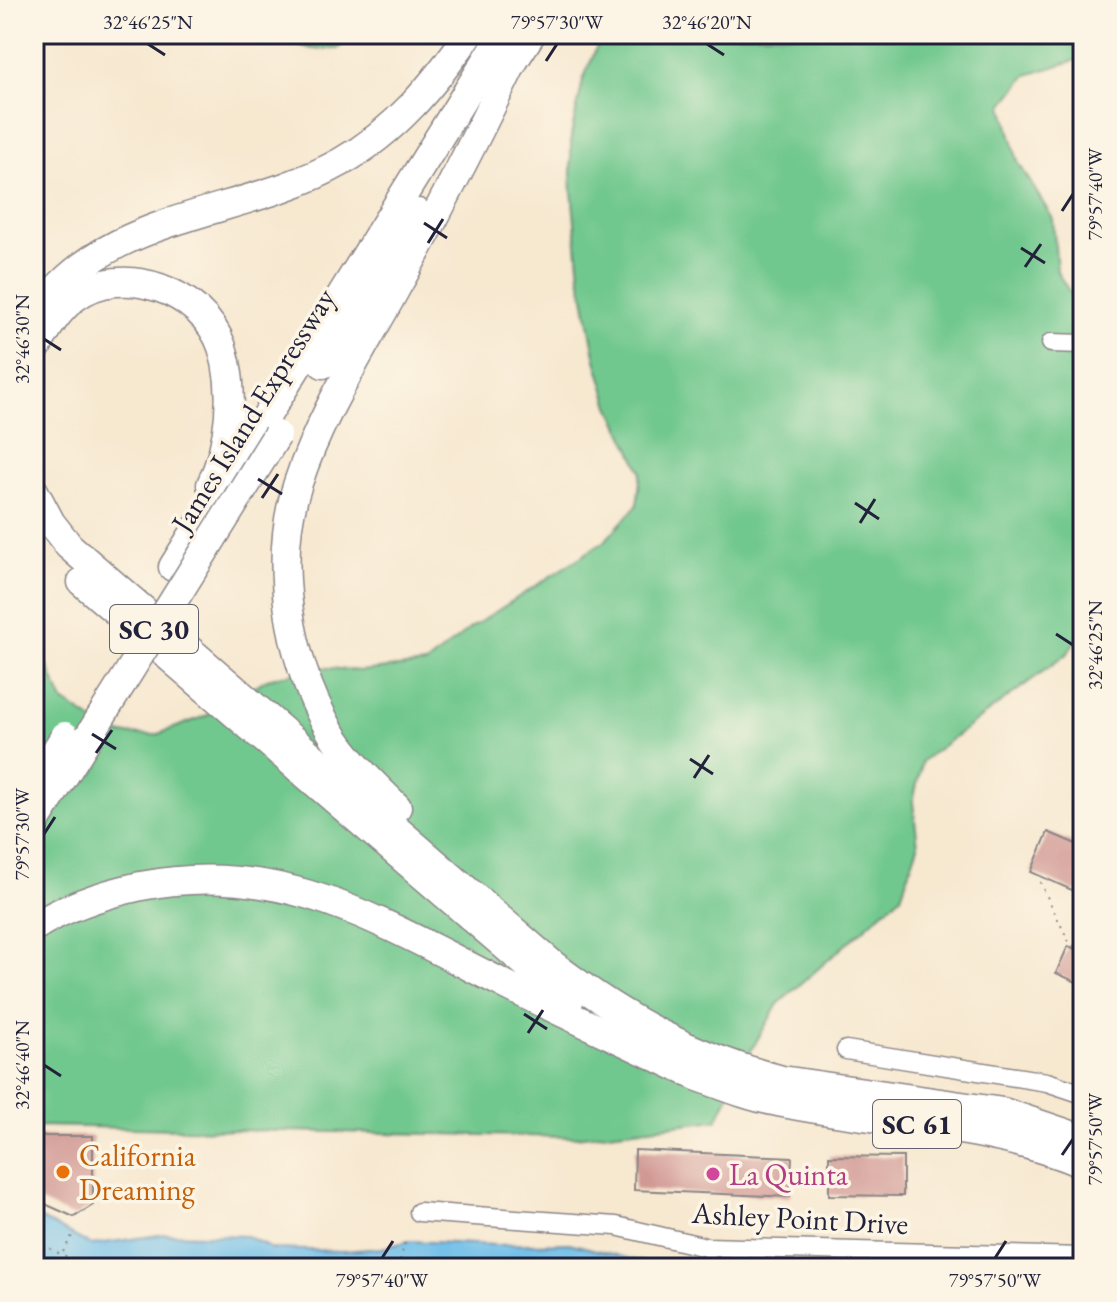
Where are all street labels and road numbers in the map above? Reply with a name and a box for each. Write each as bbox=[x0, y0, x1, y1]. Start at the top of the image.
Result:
street label: James Island Expressway bbox=[161, 280, 344, 542]
road number: SC 30 bbox=[110, 605, 198, 653]
road number: SC 61 bbox=[873, 1100, 961, 1148]
street label: Ashley Point Drive bbox=[690, 1193, 909, 1243]

